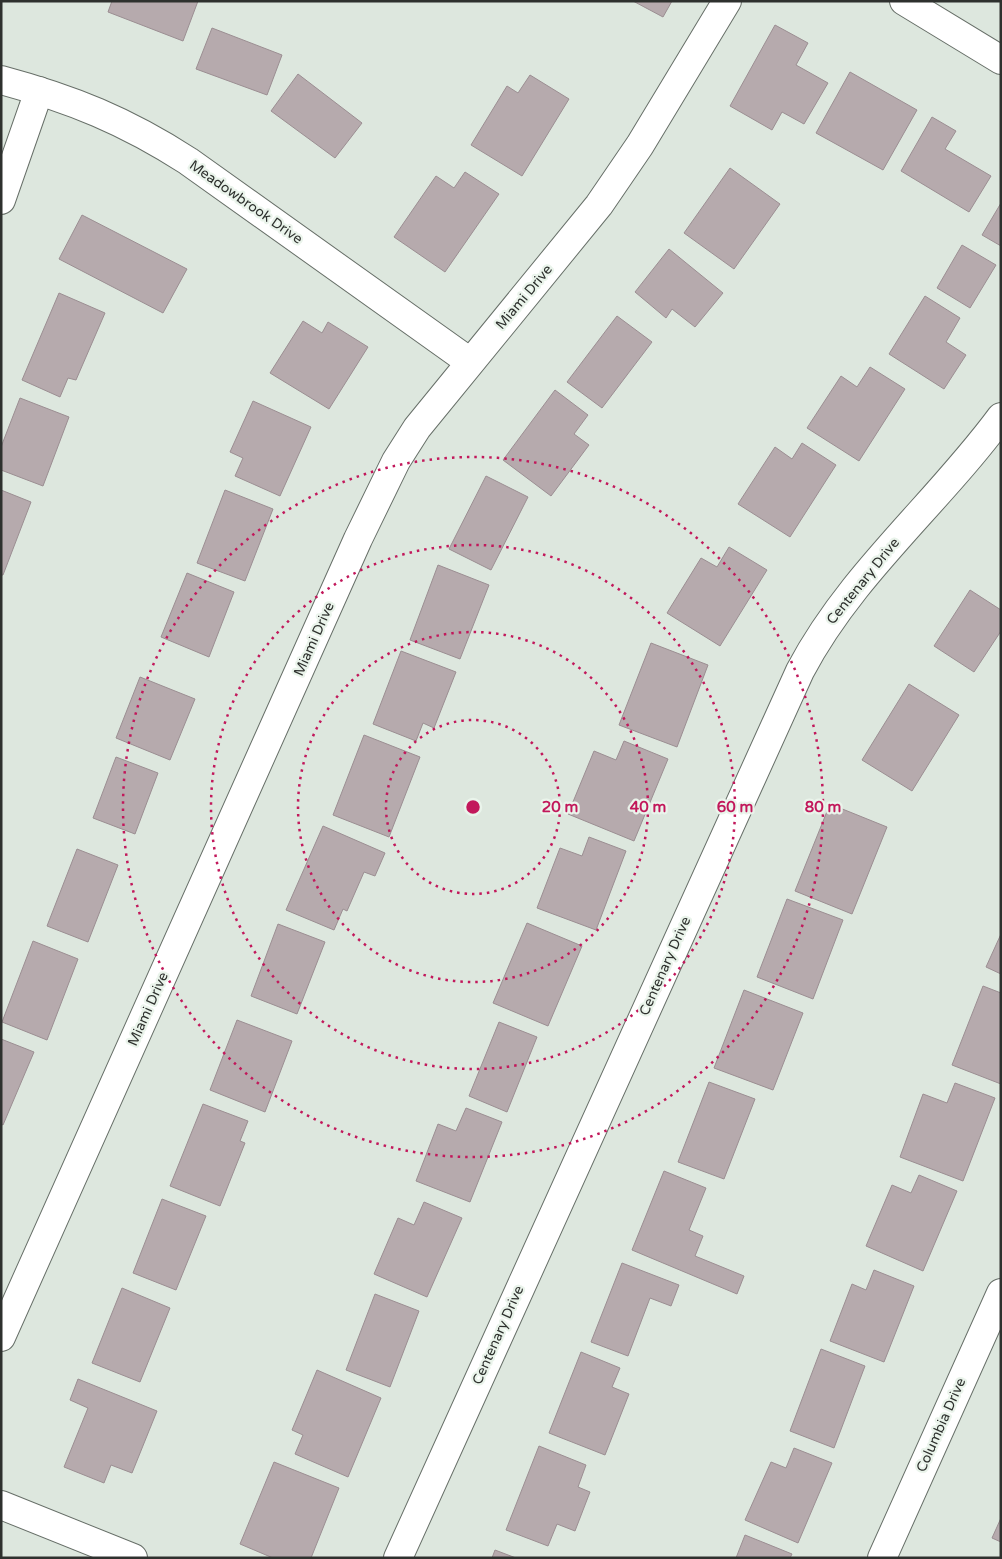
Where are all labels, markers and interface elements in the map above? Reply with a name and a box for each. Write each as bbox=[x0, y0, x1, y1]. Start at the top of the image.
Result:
street label: Meadowbrook Drive bbox=[186, 157, 306, 247]
street label: Miami Drive bbox=[492, 261, 556, 333]
street label: Centenary Drive bbox=[823, 534, 903, 628]
street label: Miami Drive bbox=[290, 599, 338, 679]
centre of rings bbox=[464, 798, 482, 816]
text: 20 m bbox=[542, 798, 578, 816]
text: 40 m bbox=[630, 798, 666, 816]
text: 60 m bbox=[717, 798, 753, 816]
text: 80 m bbox=[805, 798, 841, 816]
street label: Centenary Drive bbox=[636, 914, 694, 1018]
street label: Miami Drive bbox=[124, 969, 172, 1049]
street label: Centenary Drive bbox=[469, 1283, 527, 1387]
street label: Columbia Drive bbox=[913, 1375, 969, 1475]

